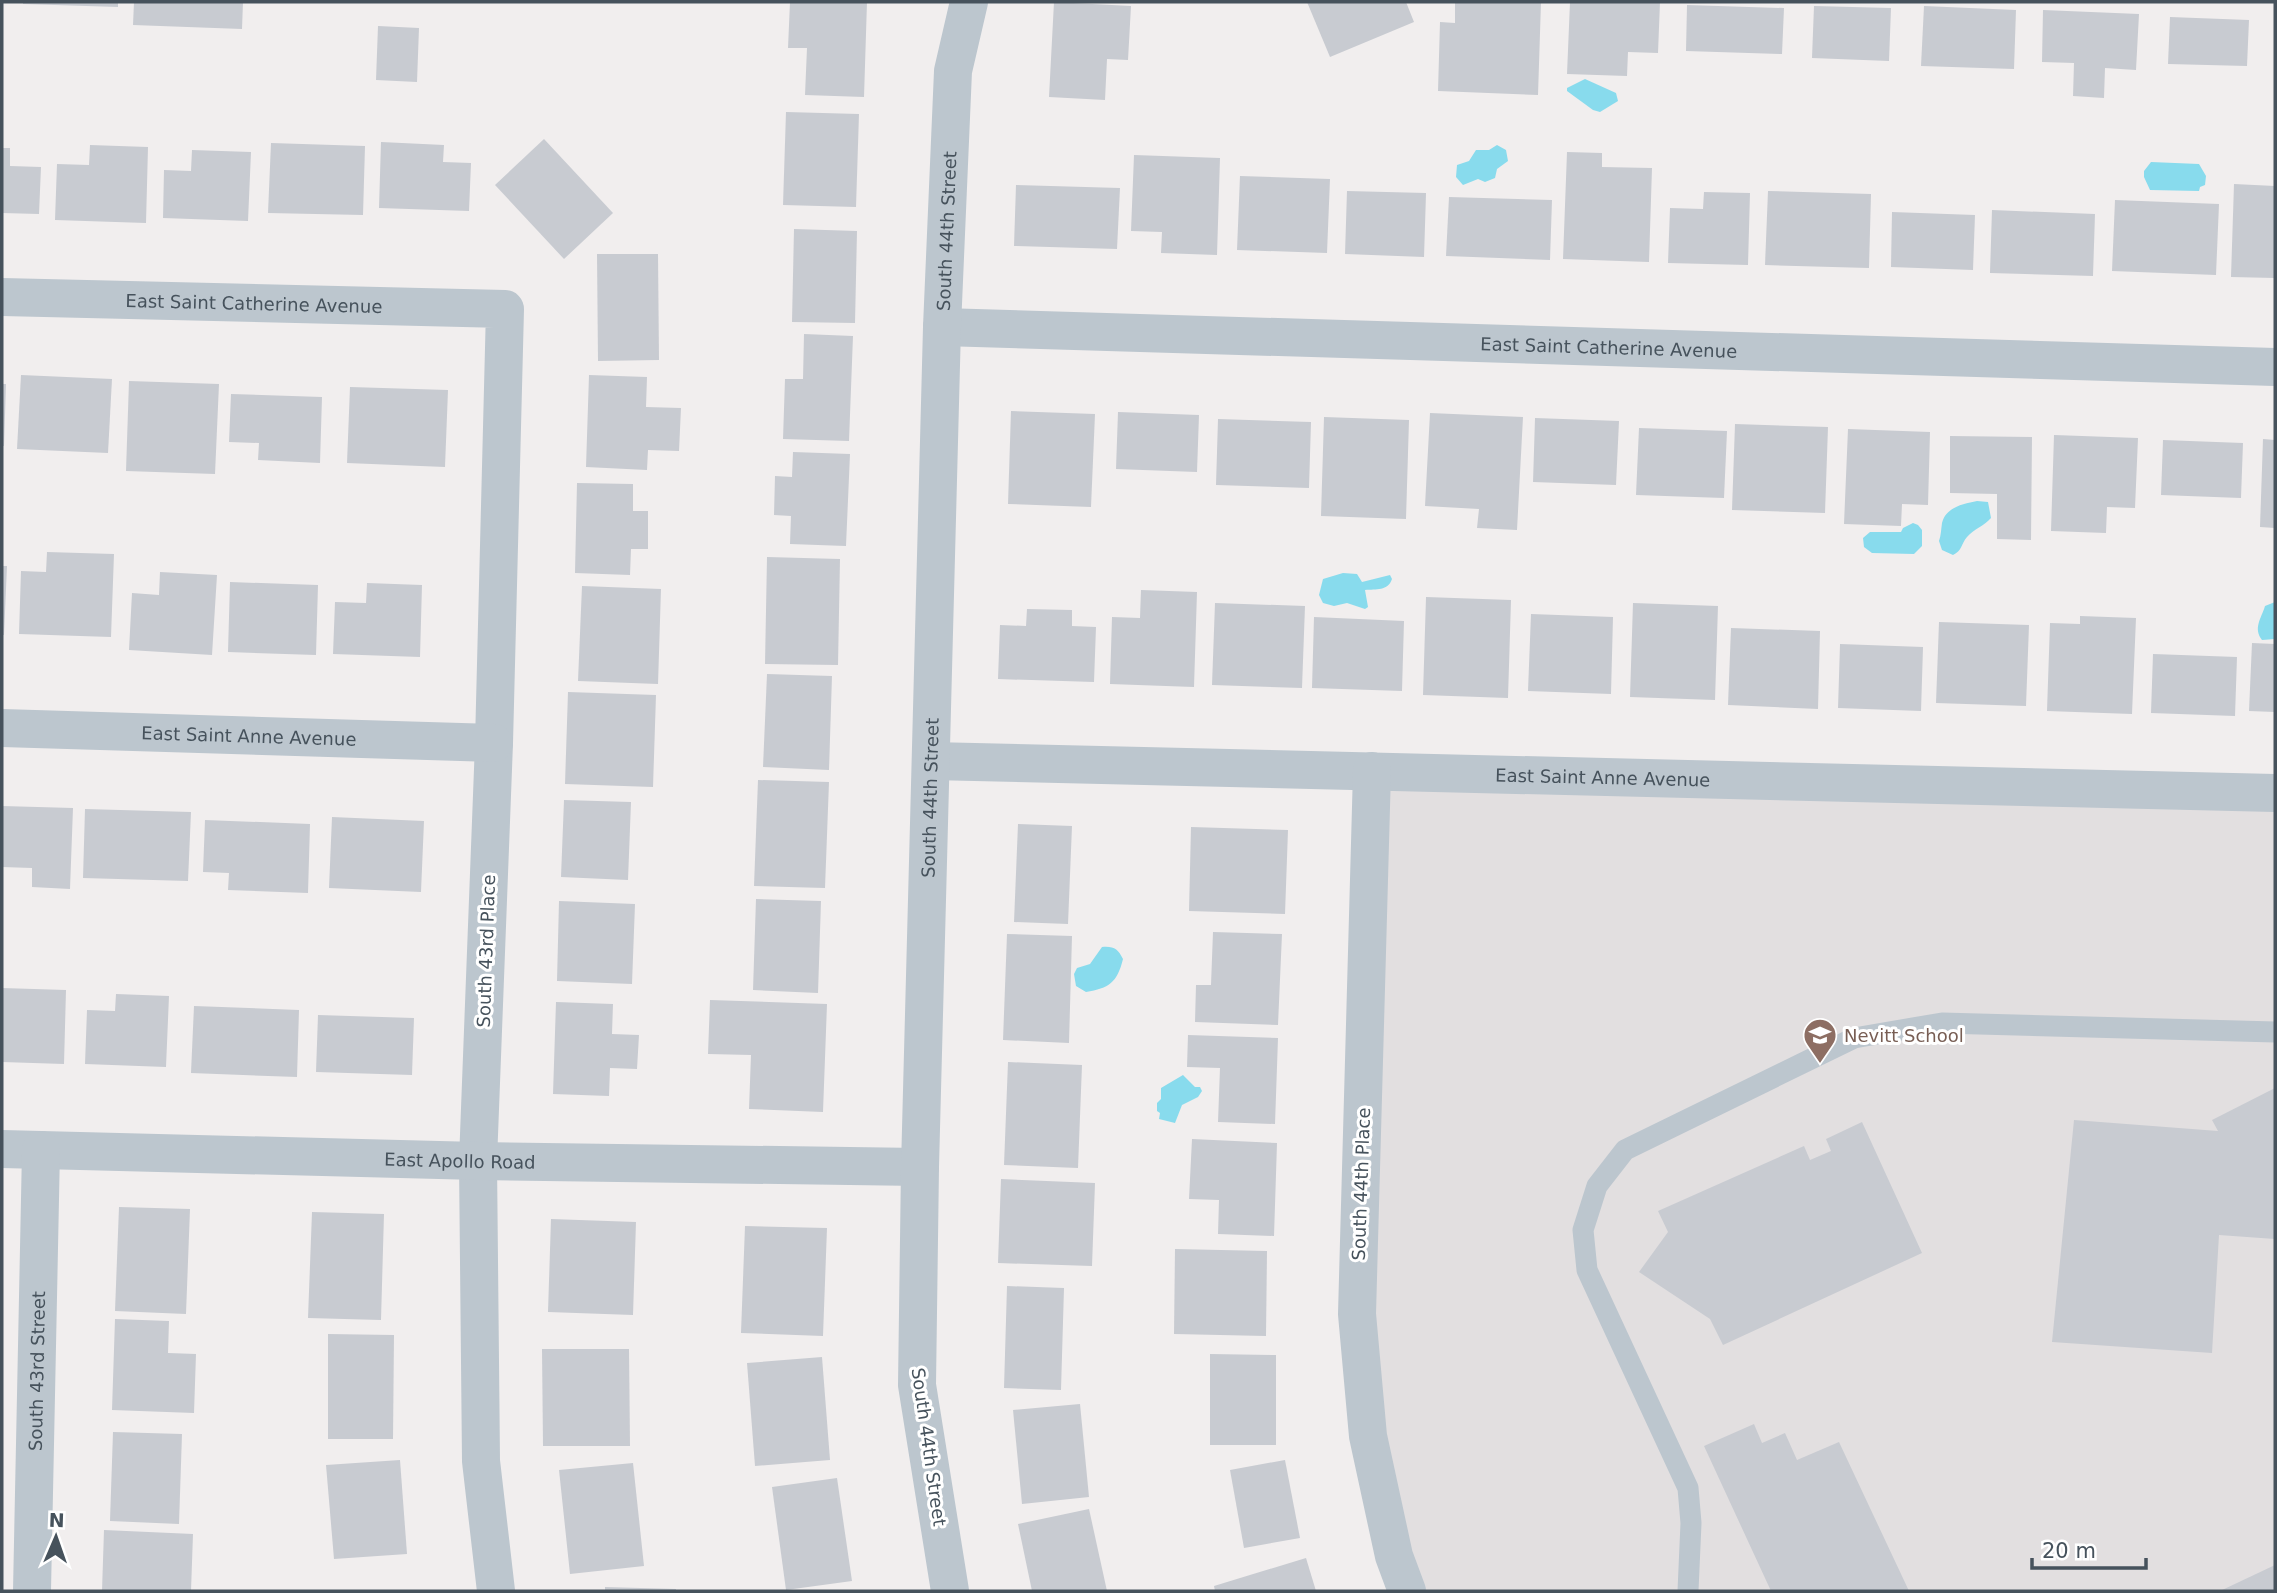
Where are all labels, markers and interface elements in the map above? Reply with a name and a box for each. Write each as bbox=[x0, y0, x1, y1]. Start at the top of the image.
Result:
street label: South 44th Street bbox=[932, 151, 960, 311]
street label: East Saint Catherine Avenue bbox=[125, 289, 383, 317]
street label: East Saint Catherine Avenue bbox=[1480, 333, 1737, 361]
street label: South 44th Street bbox=[917, 718, 942, 878]
street label: East Saint Anne Avenue bbox=[141, 722, 357, 749]
street label: East Saint Anne Avenue bbox=[1495, 764, 1711, 790]
street label: South 43rd Place bbox=[473, 874, 499, 1028]
school or university icon: Nevitt School bbox=[1801, 1016, 1839, 1065]
place label: Nevitt School bbox=[1844, 1025, 1964, 1046]
street label: South 44th Place bbox=[1348, 1107, 1374, 1261]
street label: East Apollo Road bbox=[384, 1148, 536, 1172]
street label: South 43rd Street bbox=[24, 1291, 49, 1451]
street label: South 44th Street bbox=[907, 1366, 951, 1528]
north arrow bbox=[21, 1502, 91, 1572]
text: N bbox=[48, 1509, 65, 1531]
scale bar bbox=[2032, 1526, 2146, 1570]
text: 20 m bbox=[2042, 1539, 2096, 1563]

